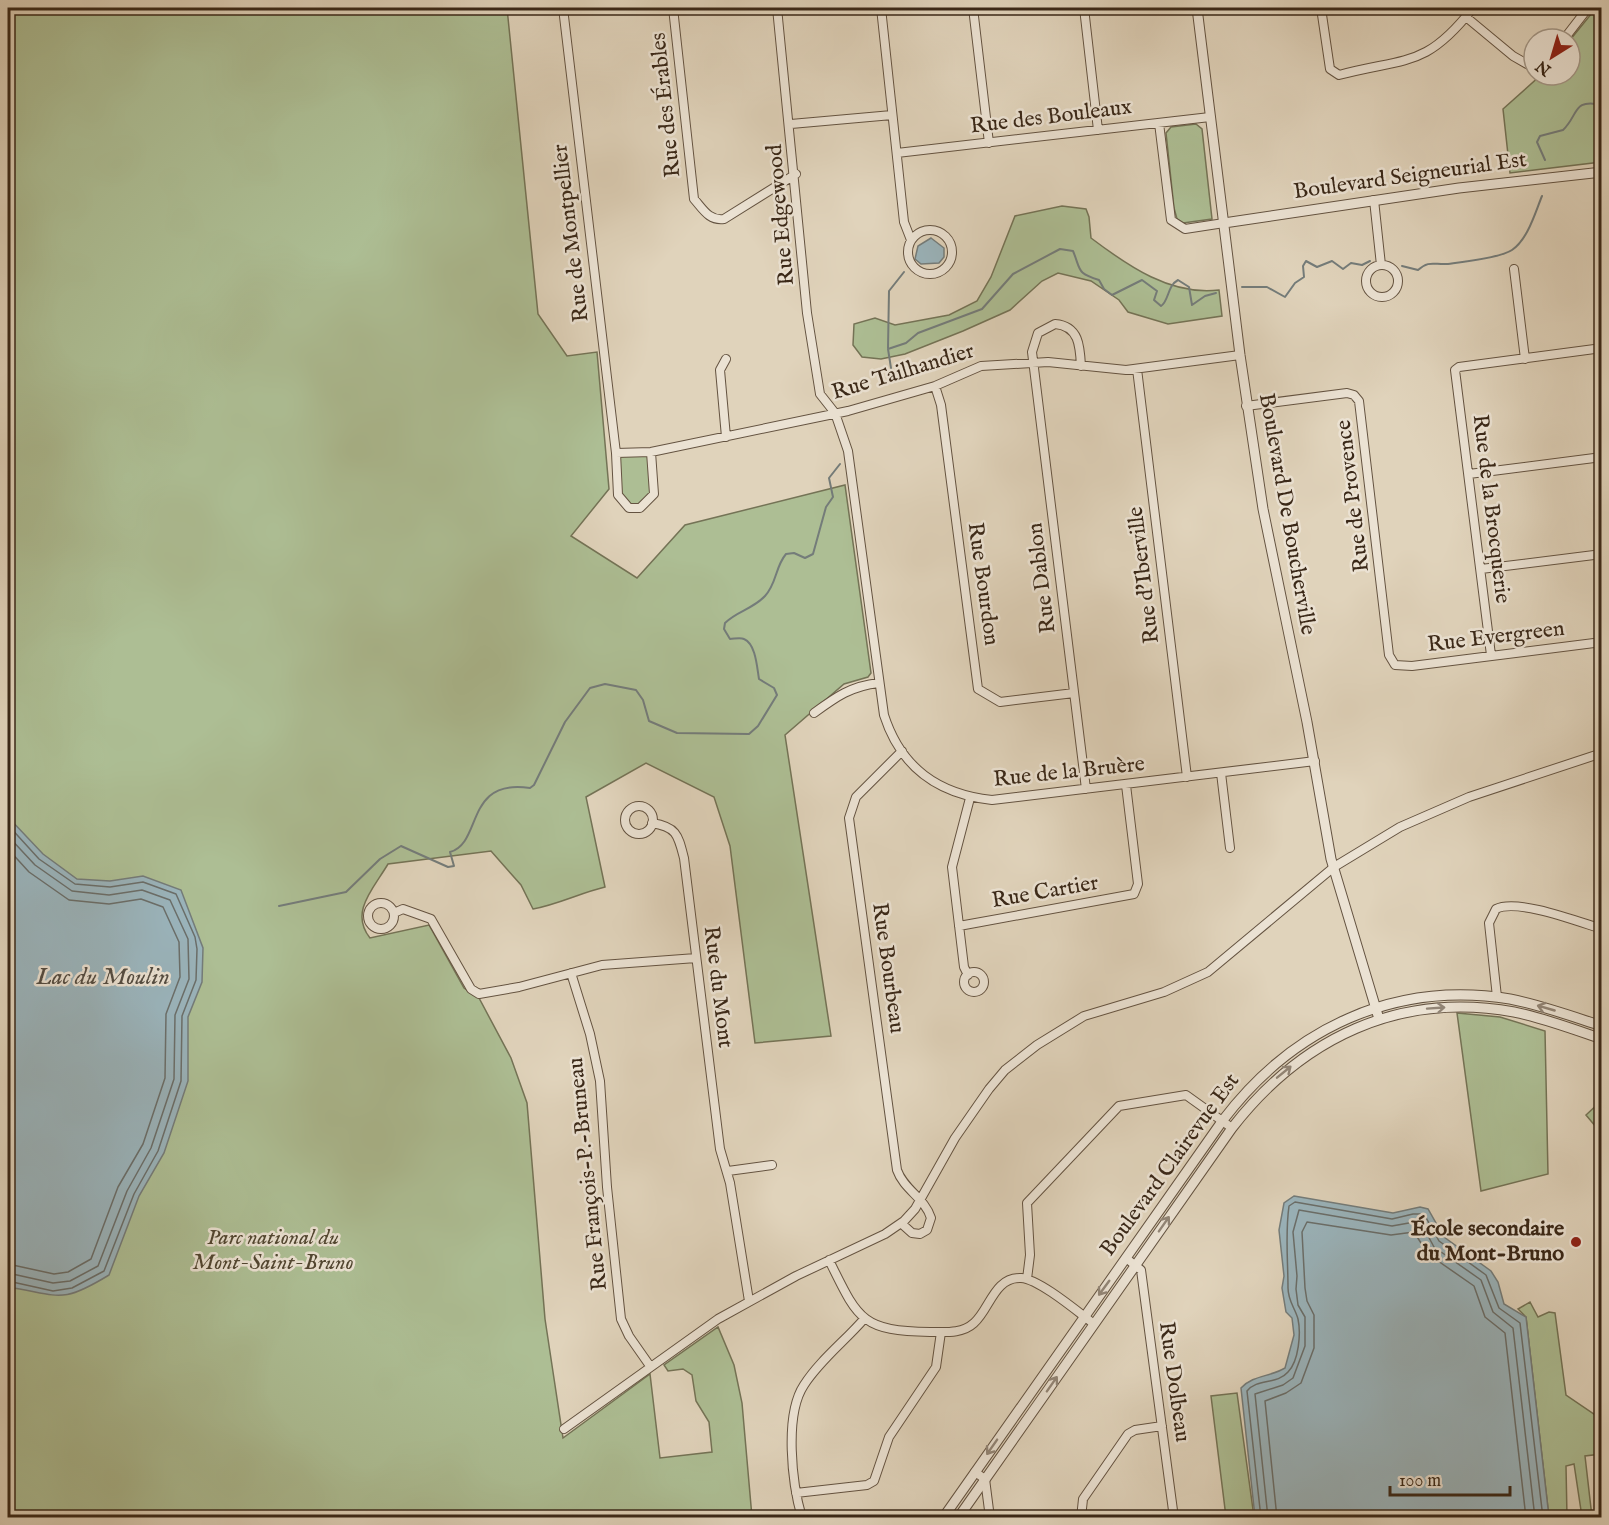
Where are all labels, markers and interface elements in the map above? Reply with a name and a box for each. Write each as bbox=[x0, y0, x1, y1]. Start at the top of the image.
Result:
north arrow bbox=[1522, 27, 1582, 87]
street label: Rue des Érables bbox=[644, 31, 688, 179]
text: N bbox=[1533, 55, 1557, 80]
street label: Rue des Bouleaux bbox=[969, 93, 1134, 141]
street label: Rue de Montpellier bbox=[546, 142, 596, 324]
street label: Rue Edgewood bbox=[761, 143, 801, 287]
street label: Boulevard Seigneurial Est bbox=[1292, 146, 1529, 206]
street label: Rue Tailhandier bbox=[828, 337, 978, 407]
street label: Boulevard De Boucherville bbox=[1252, 391, 1322, 637]
street label: Rue de la Brocquerie bbox=[1466, 413, 1516, 605]
street label: Rue de Provence bbox=[1330, 418, 1376, 574]
street label: Rue d'Iberville bbox=[1122, 505, 1166, 645]
street label: Rue Bourdon bbox=[961, 521, 1006, 648]
street label: Rue Dablon bbox=[1021, 521, 1063, 635]
street label: Rue Evergreen bbox=[1426, 615, 1566, 659]
street label: Rue de la Bruère bbox=[992, 750, 1146, 794]
street label: Rue Cartier bbox=[990, 869, 1100, 915]
street label: Rue Bourbeau bbox=[865, 901, 911, 1035]
street label: Rue du Mont bbox=[697, 925, 739, 1050]
water label: Lac du Moulin bbox=[35, 962, 170, 993]
one-way arrow bbox=[1426, 1002, 1446, 1013]
one-way arrow bbox=[1537, 1002, 1556, 1013]
street label: Rue François-P.-Bruneau bbox=[562, 1056, 614, 1292]
one-way arrow bbox=[1276, 1065, 1292, 1078]
street label: Boulevard Clairevue Est bbox=[1094, 1068, 1246, 1262]
place label: École secondaire du Mont-Bruno bbox=[1411, 1215, 1564, 1268]
one-way arrow bbox=[1158, 1217, 1170, 1233]
park label: Parc national du Mont-Saint-Bruno bbox=[192, 1224, 354, 1277]
marker: École secondaire du Mont-Bruno bbox=[1569, 1235, 1583, 1249]
one-way arrow bbox=[1098, 1279, 1111, 1295]
street label: Rue Dolbeau bbox=[1152, 1320, 1196, 1444]
one-way arrow bbox=[1046, 1376, 1058, 1393]
one-way arrow bbox=[986, 1439, 998, 1455]
scale bar bbox=[1390, 1459, 1510, 1497]
text: 100 m bbox=[1399, 1470, 1441, 1493]

